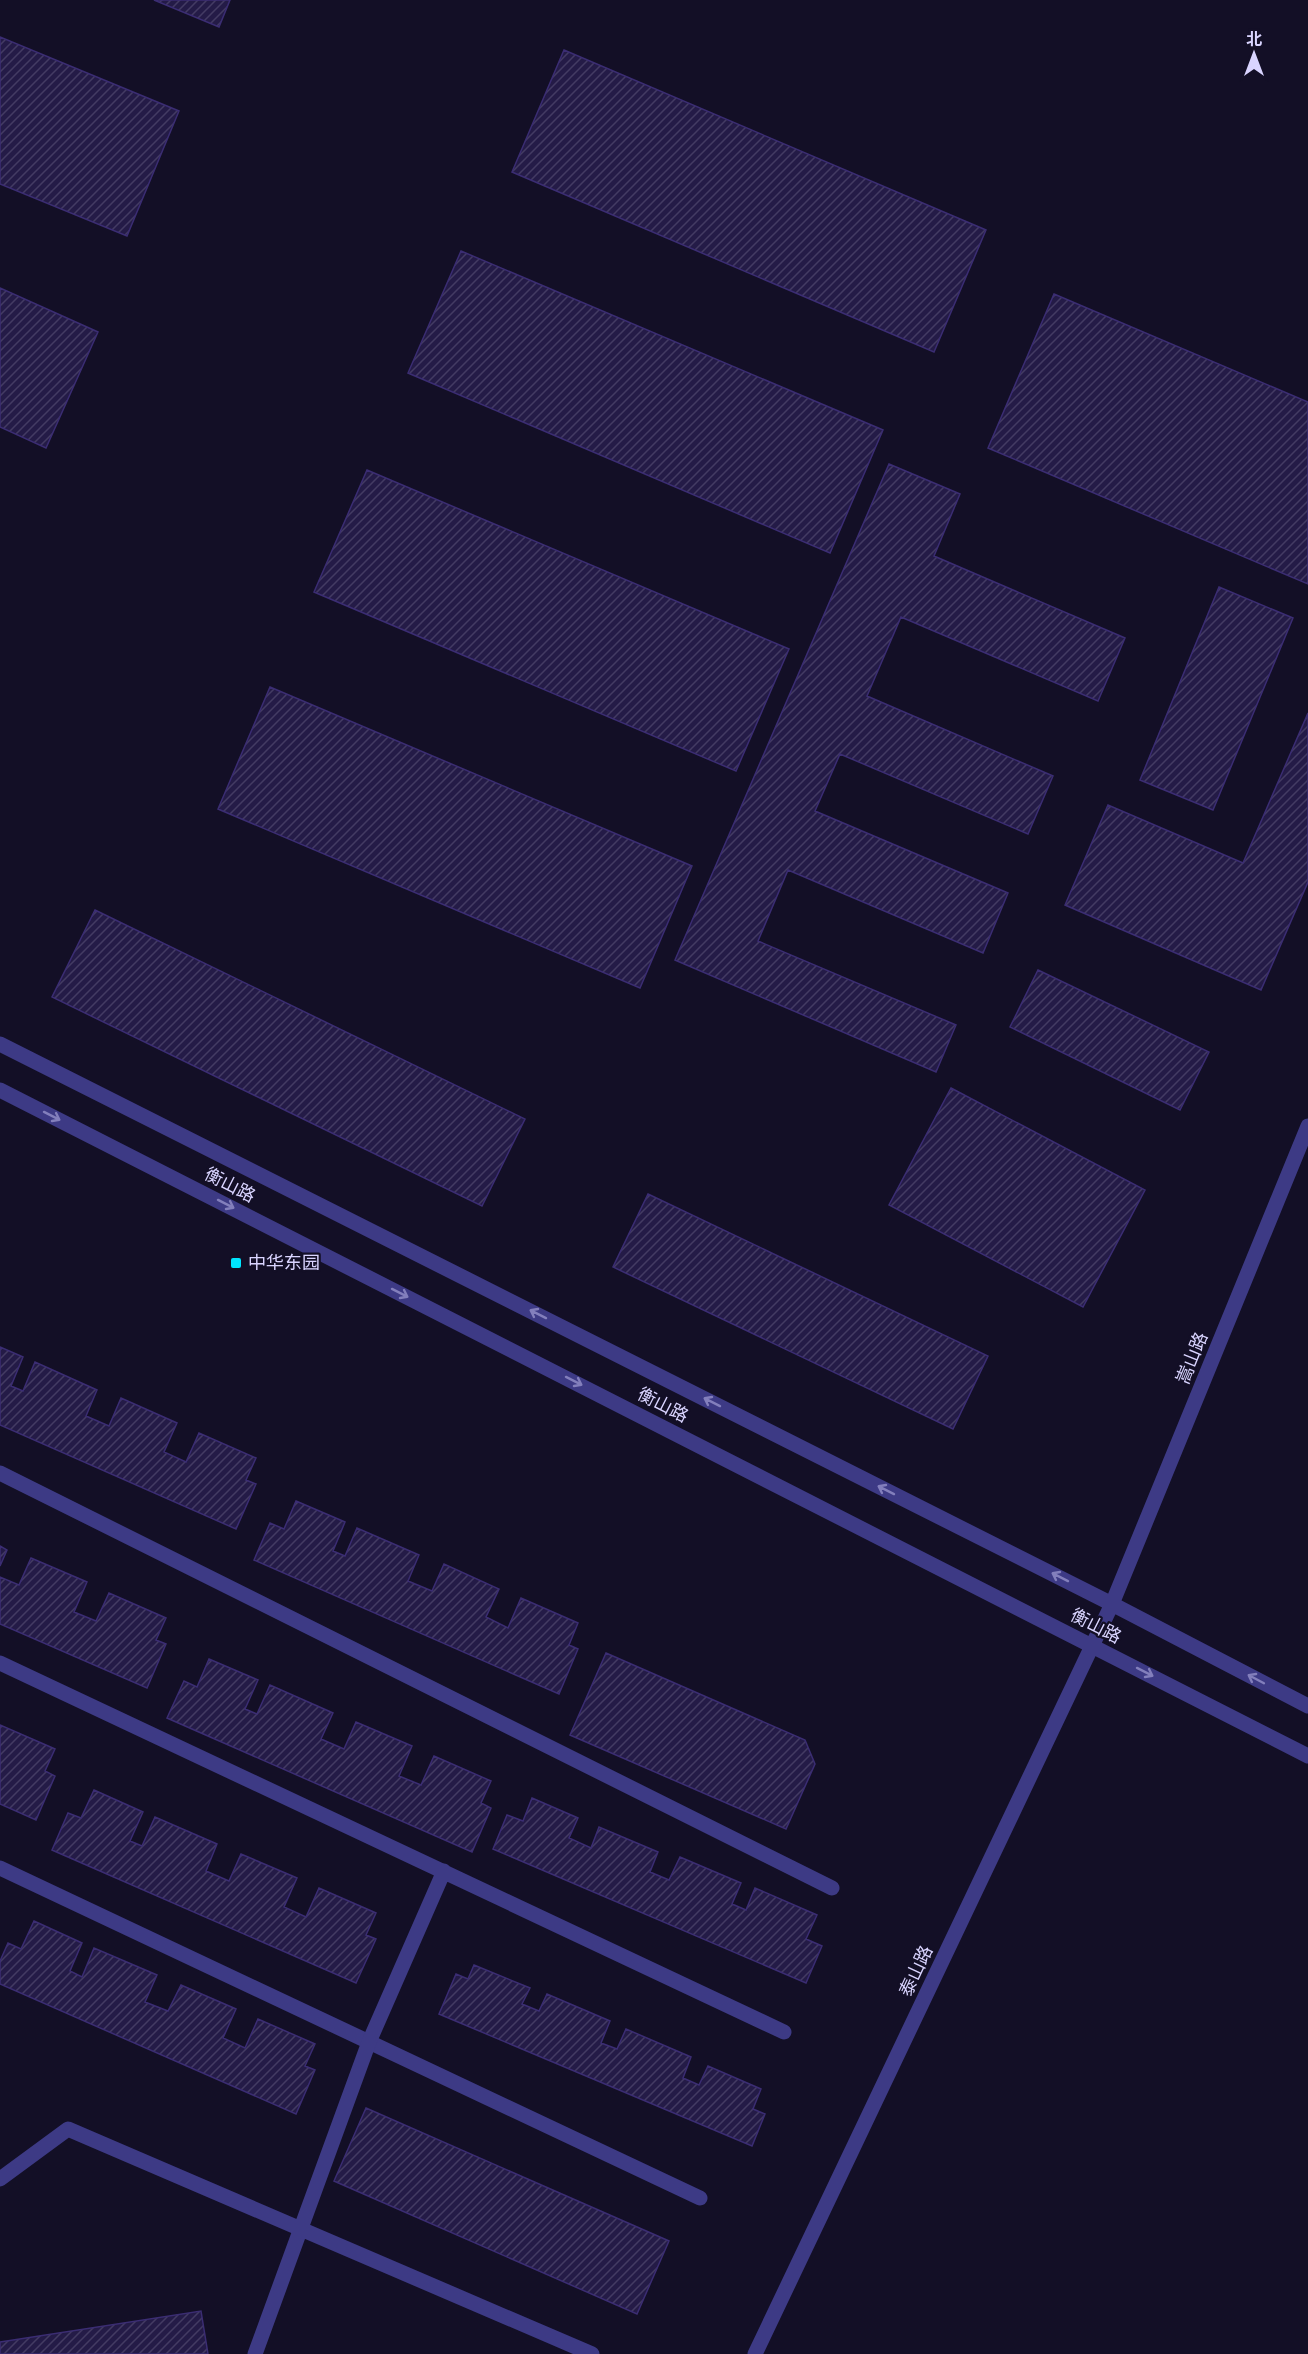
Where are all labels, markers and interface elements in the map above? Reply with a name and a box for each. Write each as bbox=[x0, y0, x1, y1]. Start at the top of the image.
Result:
north arrow bbox=[1224, 24, 1284, 84]
text: 北 bbox=[1246, 30, 1262, 50]
one-way arrow bbox=[43, 1111, 61, 1122]
street label: 衡山路 bbox=[201, 1163, 259, 1207]
one-way arrow bbox=[217, 1199, 235, 1211]
place label: 中华东园 bbox=[248, 1252, 320, 1274]
marker: 中华东园 bbox=[229, 1256, 243, 1270]
one-way arrow bbox=[390, 1288, 408, 1299]
one-way arrow bbox=[529, 1308, 547, 1320]
street label: 嵩山路 bbox=[1172, 1329, 1212, 1387]
one-way arrow bbox=[564, 1376, 582, 1388]
street label: 衡山路 bbox=[634, 1383, 692, 1427]
one-way arrow bbox=[703, 1396, 721, 1407]
one-way arrow bbox=[877, 1483, 895, 1495]
one-way arrow bbox=[1051, 1571, 1069, 1583]
street label: 衡山路 bbox=[1067, 1604, 1125, 1648]
one-way arrow bbox=[1135, 1667, 1153, 1679]
one-way arrow bbox=[1247, 1672, 1265, 1684]
street label: 泰山路 bbox=[895, 1942, 937, 2000]

